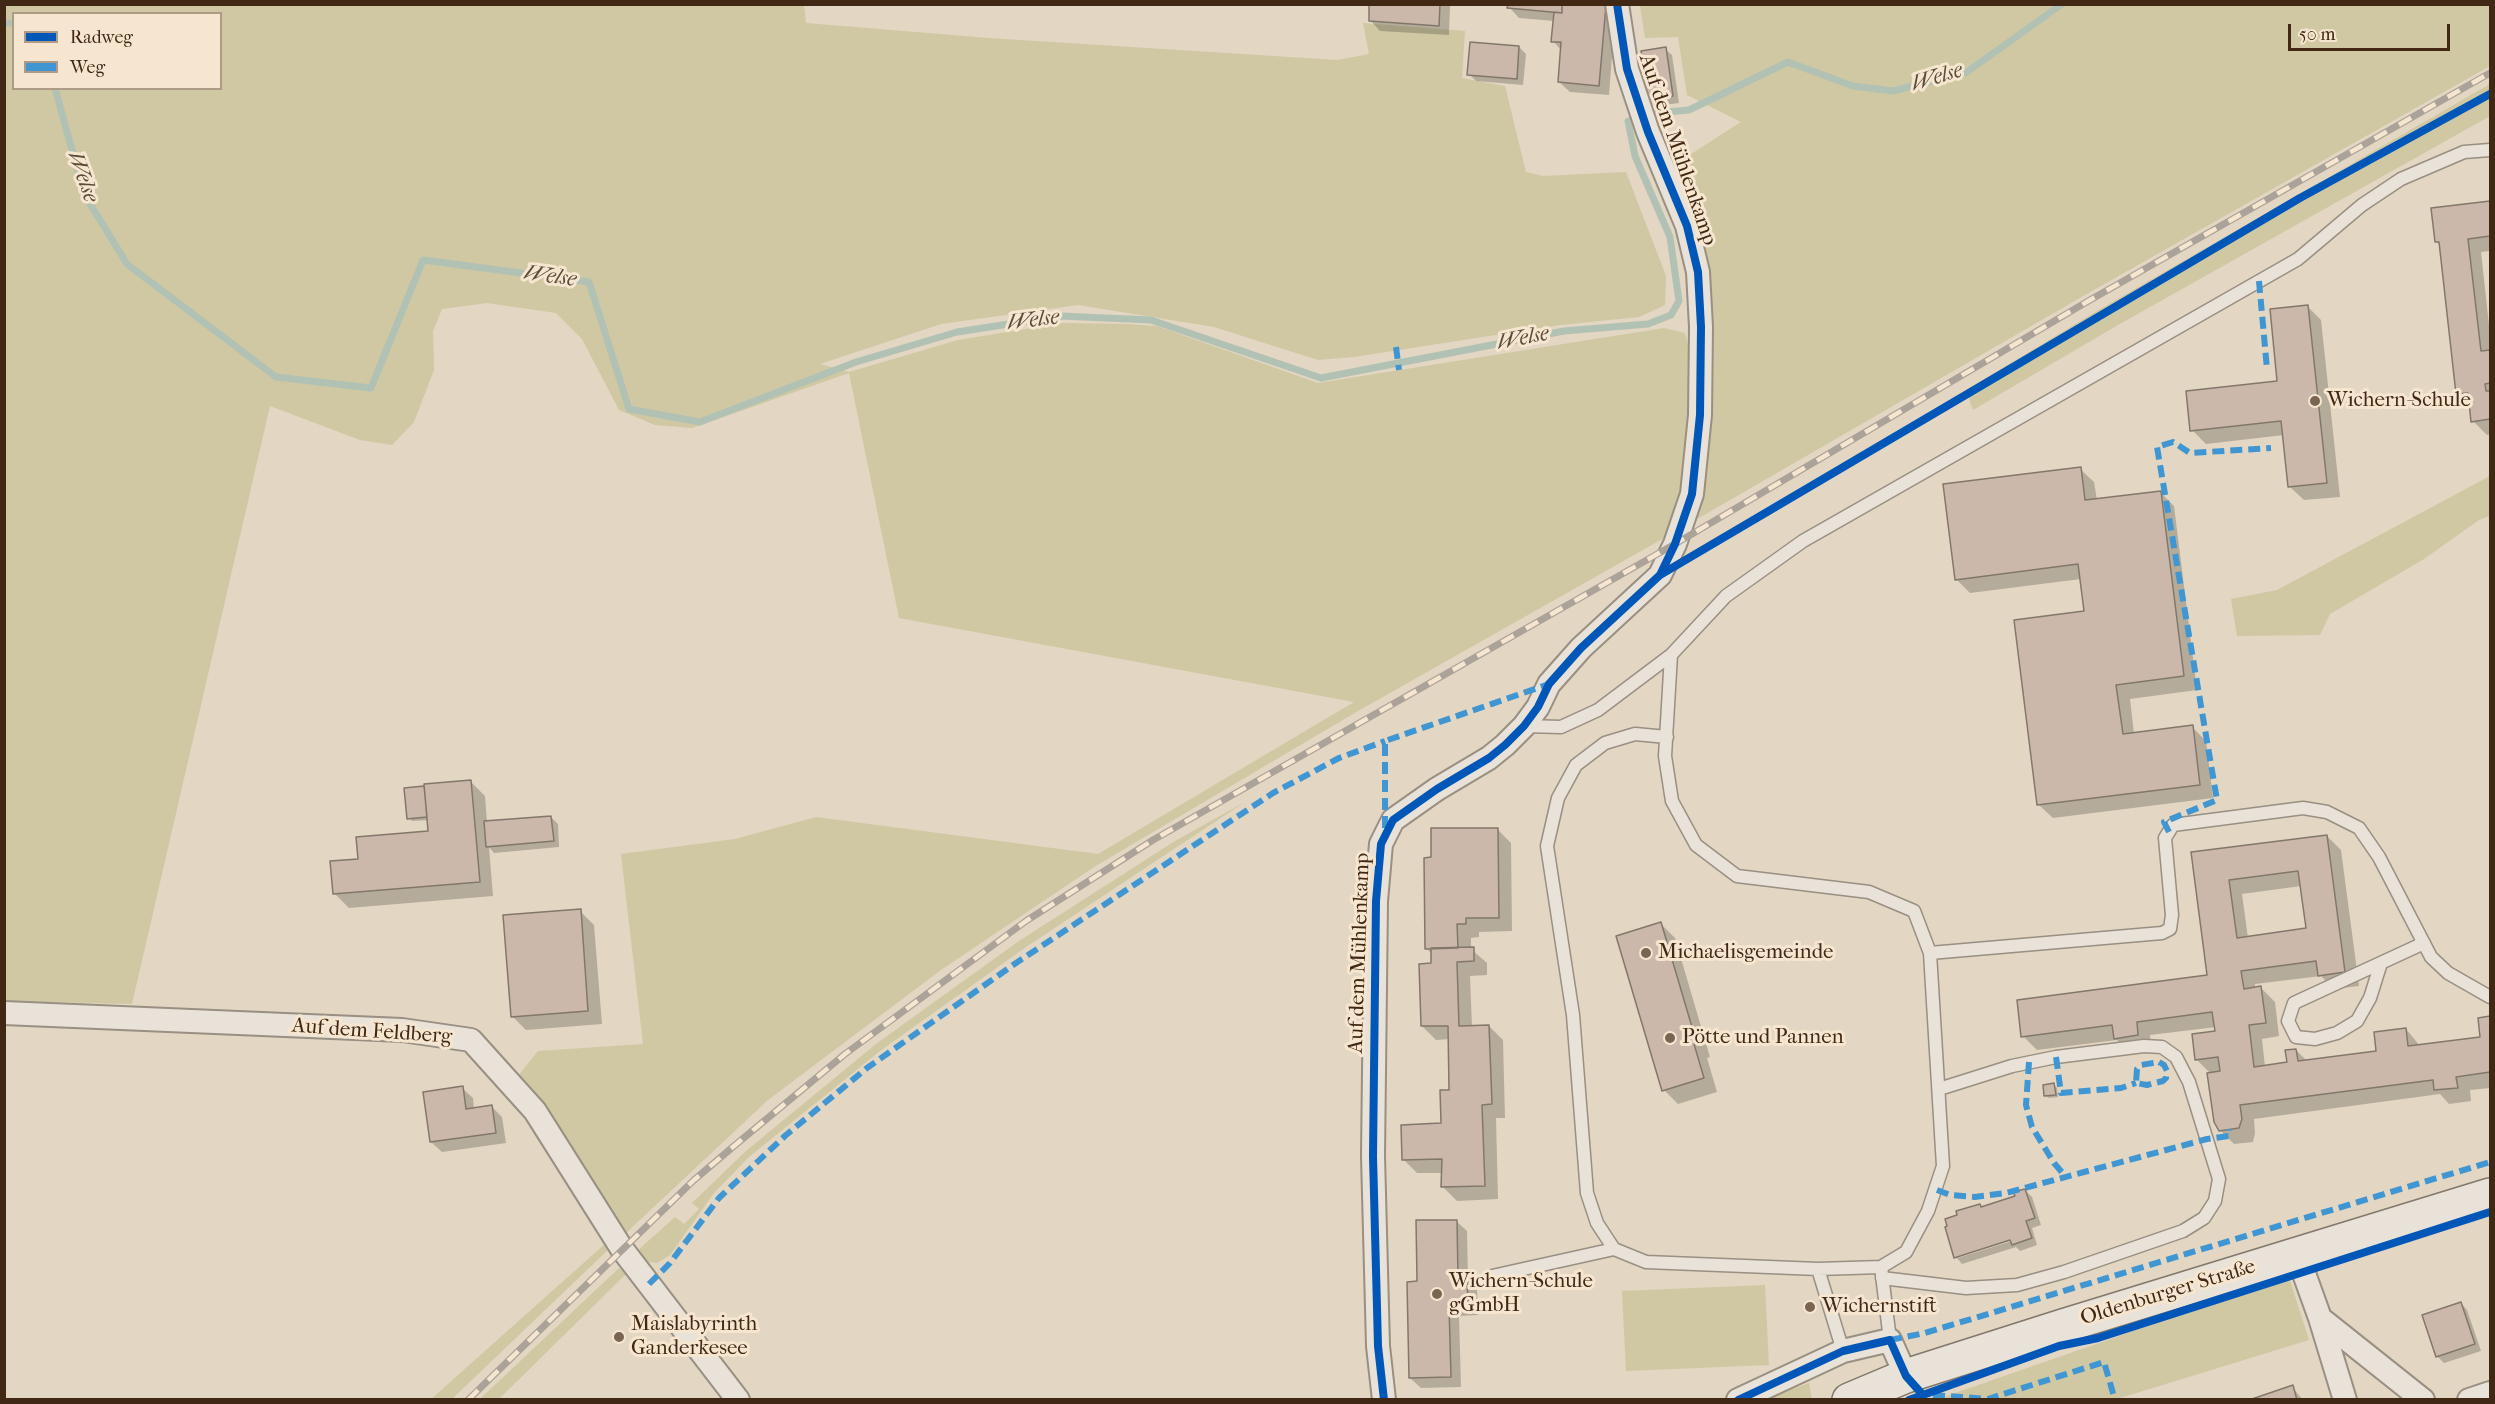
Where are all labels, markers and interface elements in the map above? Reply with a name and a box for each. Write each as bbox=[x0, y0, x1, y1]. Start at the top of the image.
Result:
legend bbox=[12, 12, 222, 90]
scale bar bbox=[2291, 12, 2453, 50]
text: 50 m bbox=[2299, 24, 2335, 45]
text: Radweg bbox=[70, 27, 133, 48]
street label: Auf dem Mühlenkamp bbox=[1632, 51, 1722, 249]
text: Weg bbox=[70, 57, 105, 78]
water label: Welse bbox=[1908, 58, 1966, 98]
water label: Welse bbox=[61, 148, 103, 206]
water label: Welse bbox=[522, 260, 578, 294]
water label: Welse bbox=[1005, 305, 1061, 337]
water label: Welse bbox=[1495, 321, 1551, 357]
place label: Wichern-Schule bbox=[2327, 388, 2471, 414]
marker: Wichern-Schule bbox=[2308, 394, 2322, 408]
street label: Auf dem Mühlenkamp bbox=[1344, 852, 1376, 1054]
place label: Michaelisgemeinde bbox=[1658, 940, 1834, 966]
marker: Michaelisgemeinde bbox=[1639, 946, 1653, 960]
street label: Auf dem Feldberg bbox=[291, 1014, 453, 1050]
place label: Pötte und Pannen bbox=[1682, 1025, 1844, 1051]
marker: Pötte und Pannen bbox=[1663, 1031, 1677, 1045]
street label: Oldenburger Straße bbox=[2077, 1254, 2259, 1332]
place label: Wichern-Schule gGmbH bbox=[1449, 1269, 1593, 1319]
marker: Wichern-Schule gGmbH bbox=[1430, 1287, 1444, 1301]
place label: Wichernstift bbox=[1822, 1294, 1937, 1320]
marker: Wichernstift bbox=[1803, 1300, 1817, 1314]
place label: Maislabyrinth Ganderkesee bbox=[631, 1312, 757, 1362]
marker: Maislabyrinth Ganderkesee bbox=[612, 1330, 626, 1344]

